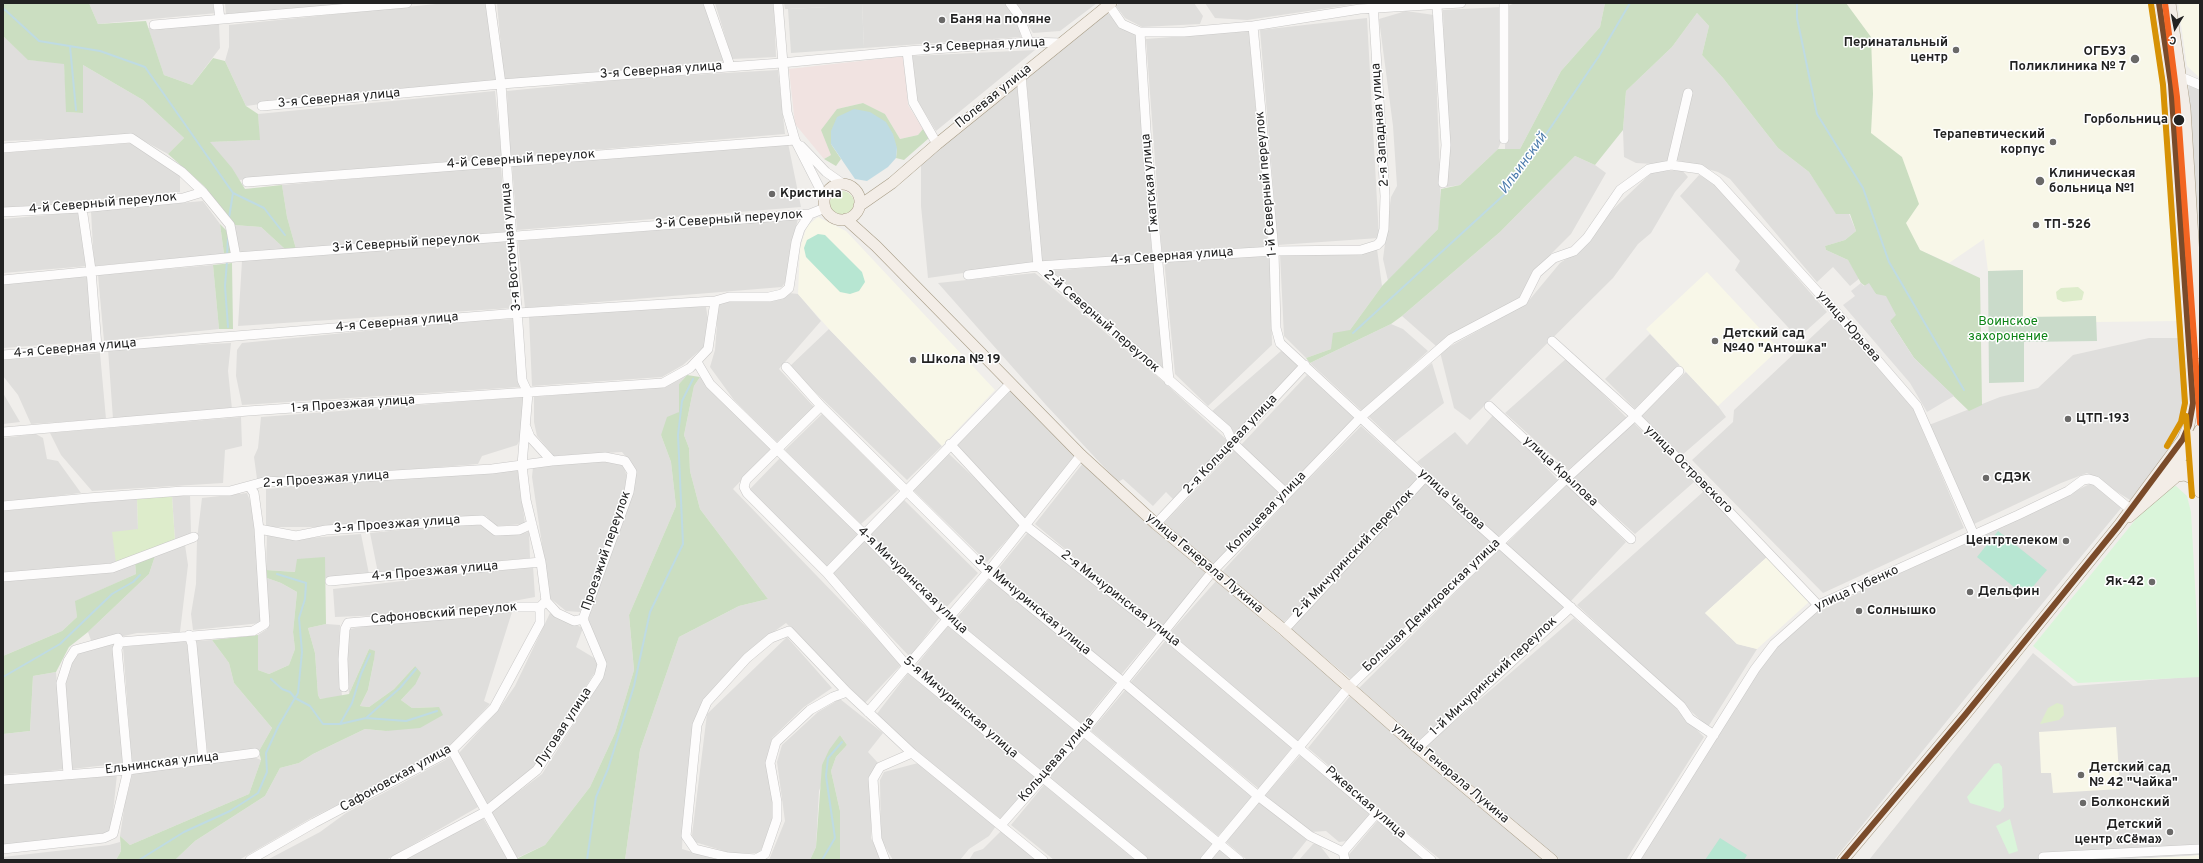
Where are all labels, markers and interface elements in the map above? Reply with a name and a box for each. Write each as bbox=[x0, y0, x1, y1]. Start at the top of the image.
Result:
north arrow bbox=[2155, 8, 2195, 48]
place label: Баня на поляне bbox=[950, 12, 1051, 28]
marker: Баня на поляне bbox=[937, 15, 947, 25]
text: С bbox=[2168, 32, 2178, 47]
street label: 3-я Северная улица bbox=[922, 35, 1046, 57]
place label: Перинатальный центр bbox=[1844, 35, 1948, 66]
place label: ОГБУЗ Поликлиника № 7 bbox=[2009, 44, 2126, 75]
marker: Перинатальный центр bbox=[1951, 45, 1961, 55]
marker: ОГБУЗ Поликлиника № 7 bbox=[2129, 53, 2141, 65]
street label: 3-я Северная улица bbox=[599, 59, 723, 83]
street label: Полевая улица bbox=[953, 62, 1035, 132]
street label: 2-я Западная улица bbox=[1369, 63, 1393, 187]
street label: 3-я Северная улица bbox=[277, 86, 401, 112]
street label: 1-й Северный переулок bbox=[1253, 111, 1281, 257]
place label: Горбольница bbox=[2084, 112, 2168, 128]
marker: Горбольница bbox=[2172, 113, 2186, 127]
place label: Терапевтический корпус bbox=[1933, 127, 2045, 158]
water label: Ильинский bbox=[1496, 130, 1552, 198]
street label: Гжатская улица bbox=[1139, 133, 1163, 233]
marker: Терапевтический корпус bbox=[2048, 137, 2058, 147]
street label: 4-й Северный переулок bbox=[446, 147, 596, 173]
place label: Клиническая больница №1 bbox=[2049, 166, 2136, 197]
marker: Клиническая больница №1 bbox=[2034, 175, 2046, 187]
street label: 3-я Восточная улица bbox=[499, 182, 525, 312]
place label: Кристина bbox=[780, 186, 842, 202]
marker: Кристина bbox=[767, 189, 777, 199]
street label: 4-й Северный переулок bbox=[28, 190, 178, 218]
street label: 3-й Северный переулок bbox=[655, 207, 803, 233]
place label: ТП-526 bbox=[2044, 217, 2091, 233]
marker: ТП-526 bbox=[2031, 220, 2041, 230]
street label: 3-й Северный переулок bbox=[332, 231, 480, 257]
street label: 4-я Северная улица bbox=[1110, 245, 1234, 269]
street label: 2-й Северный переулок bbox=[1040, 267, 1162, 377]
street label: улица Юрьева bbox=[1813, 288, 1883, 366]
street label: 4-я Северная улица bbox=[335, 310, 459, 336]
park label: Воинское захоронение bbox=[1968, 314, 2048, 345]
place label: Детский сад №40 "Антошка" bbox=[1723, 326, 1827, 357]
street label: 4-я Северная улица bbox=[13, 336, 137, 362]
marker: Детский сад №40 "Антошка" bbox=[1710, 336, 1720, 346]
place label: Школа № 19 bbox=[921, 352, 1000, 368]
marker: Школа № 19 bbox=[908, 355, 918, 365]
street label: 2-я Кольцевая улица bbox=[1181, 392, 1281, 498]
street label: 1-я Проезжая улица bbox=[291, 393, 415, 417]
place label: ЦТП-193 bbox=[2076, 411, 2130, 427]
marker: ЦТП-193 bbox=[2063, 414, 2073, 424]
street label: улица Островского bbox=[1641, 423, 1735, 517]
street label: улица Крылова bbox=[1520, 434, 1600, 510]
street label: улица Чехова bbox=[1414, 466, 1488, 534]
street label: 2-я Проезжая улица bbox=[262, 468, 390, 492]
street label: Кольцевая улица bbox=[1224, 469, 1310, 557]
place label: СДЭК bbox=[1994, 470, 2031, 486]
marker: СДЭК bbox=[1981, 473, 1991, 483]
street label: 2-й Мичуринский переулок bbox=[1290, 486, 1418, 622]
street label: Проезжий переулок bbox=[579, 489, 635, 613]
street label: улица Генерала Лукина bbox=[1142, 511, 1266, 617]
street label: 3-я Проезжая улица bbox=[333, 513, 461, 537]
street label: 4-я Мичуринская улица bbox=[854, 524, 970, 638]
place label: Центртелеком bbox=[1966, 533, 2058, 549]
street label: Большая Демидовская улица bbox=[1360, 536, 1504, 676]
marker: Центртелеком bbox=[2061, 536, 2071, 546]
street label: 2-я Мичуринская улица bbox=[1057, 547, 1183, 651]
street label: 3-я Мичуринская улица bbox=[971, 553, 1093, 659]
street label: 4-я Проезжая улица bbox=[371, 559, 499, 585]
street label: улица Губенко bbox=[1812, 563, 1902, 615]
place label: Як-42 bbox=[2105, 574, 2144, 590]
marker: Як-42 bbox=[2147, 577, 2157, 587]
place label: Дельфин bbox=[1978, 584, 2039, 600]
marker: Дельфин bbox=[1965, 587, 1975, 597]
street label: Сафоновский переулок bbox=[370, 600, 518, 628]
place label: Солнышко bbox=[1867, 603, 1936, 619]
marker: Солнышко bbox=[1854, 606, 1864, 616]
street label: 1-й Мичуринский переулок bbox=[1427, 614, 1561, 740]
street label: 5-я Мичуринская улица bbox=[899, 654, 1021, 762]
street label: Луговая улица bbox=[532, 685, 596, 771]
street label: Кольцевая улица bbox=[1016, 714, 1098, 806]
street label: улица Генерала Лукина bbox=[1388, 721, 1512, 827]
street label: Сафоновская улица bbox=[338, 742, 454, 816]
street label: Ельнинская улица bbox=[104, 749, 220, 779]
place label: Детский сад № 42 "Чайка" bbox=[2089, 760, 2178, 791]
street label: Ржевская улица bbox=[1321, 764, 1409, 842]
marker: Детский сад № 42 "Чайка" bbox=[2076, 770, 2086, 780]
place label: Болконский bbox=[2091, 795, 2170, 811]
marker: Болконский bbox=[2078, 798, 2088, 808]
place label: Детский центр «Сёма» bbox=[2075, 817, 2162, 848]
marker: Детский центр «Сёма» bbox=[2165, 827, 2175, 837]

